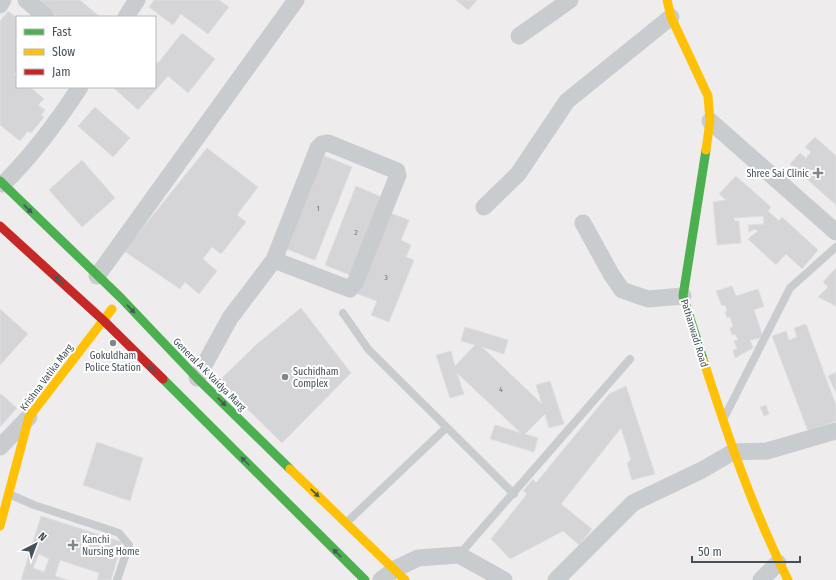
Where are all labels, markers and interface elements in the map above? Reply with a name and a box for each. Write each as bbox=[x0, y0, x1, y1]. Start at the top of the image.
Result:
legend bbox=[16, 16, 156, 88]
text: Fast bbox=[52, 25, 71, 39]
text: Slow bbox=[52, 45, 75, 59]
text: Jam bbox=[52, 65, 70, 79]
marker: Shree Sai Clinic bbox=[812, 167, 824, 179]
place label: Shree Sai Clinic bbox=[746, 168, 810, 180]
one-way arrow bbox=[23, 204, 33, 214]
house number: 1 bbox=[316, 204, 320, 213]
house number: 2 bbox=[354, 228, 358, 237]
house number: 3 bbox=[384, 273, 388, 282]
one-way arrow bbox=[53, 275, 64, 284]
street label: Pathanwadi Road bbox=[678, 298, 710, 369]
one-way arrow bbox=[126, 304, 136, 314]
street label: General A K Vaidya Marg bbox=[170, 336, 248, 414]
marker: Gokuldham Police Station bbox=[108, 338, 118, 348]
street label: Krishna Vatika Marg bbox=[18, 342, 76, 413]
place label: Gokuldham Police Station bbox=[85, 350, 141, 374]
one-way arrow bbox=[147, 365, 157, 375]
place label: Suchidham Complex bbox=[293, 366, 338, 390]
marker: Suchidham Complex bbox=[280, 372, 290, 382]
house number: 4 bbox=[499, 385, 503, 394]
one-way arrow bbox=[217, 397, 227, 407]
one-way arrow bbox=[240, 456, 250, 466]
one-way arrow bbox=[310, 488, 320, 497]
north arrow bbox=[16, 524, 56, 564]
text: N bbox=[36, 530, 49, 544]
place label: Kanchi Nursing Home bbox=[82, 534, 140, 558]
scale bar bbox=[692, 538, 800, 564]
marker: Kanchi Nursing Home bbox=[67, 539, 79, 551]
text: 50 m bbox=[698, 545, 722, 559]
one-way arrow bbox=[332, 548, 342, 557]

